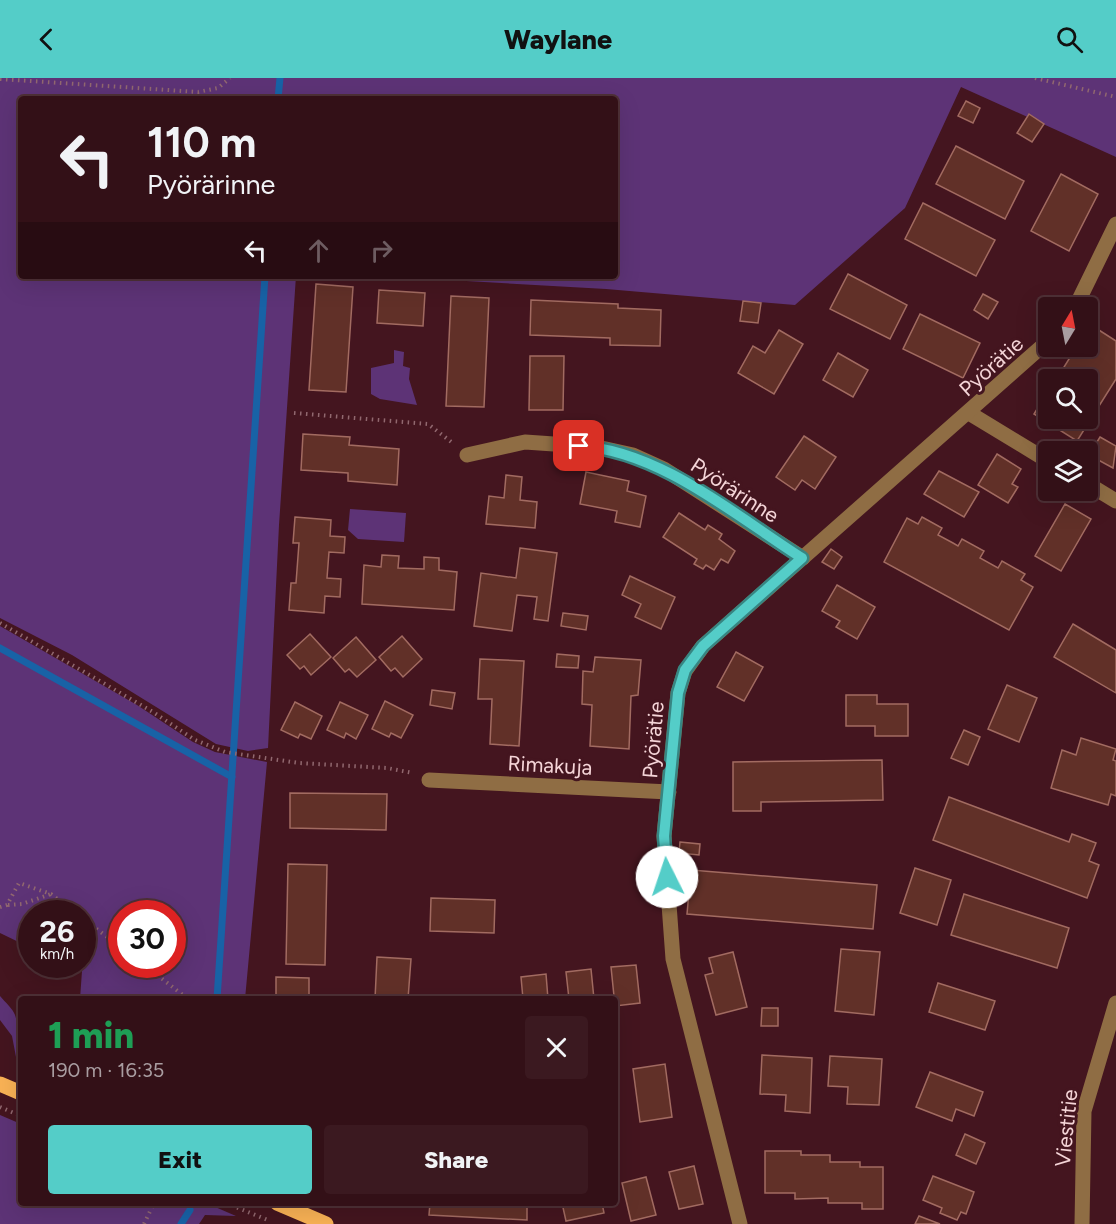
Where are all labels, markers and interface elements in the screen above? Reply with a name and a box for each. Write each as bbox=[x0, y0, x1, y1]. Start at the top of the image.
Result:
icon: back bbox=[30, 23, 63, 56]
text: Waylane bbox=[504, 23, 612, 56]
icon: search bbox=[1053, 23, 1086, 56]
text: 110 m bbox=[147, 117, 256, 168]
icon: left bbox=[48, 120, 126, 198]
text: Pyörärinne bbox=[147, 168, 275, 201]
icon: left bbox=[239, 234, 272, 267]
icon: ahead bbox=[302, 234, 335, 267]
icon: right bbox=[365, 234, 398, 267]
north arrow bbox=[1038, 297, 1098, 357]
map controls bbox=[1038, 297, 1098, 501]
street label: Pyörätie bbox=[954, 331, 1028, 401]
button: search bbox=[1038, 369, 1098, 429]
pin bbox=[553, 420, 604, 471]
icon: arrive bbox=[562, 429, 595, 462]
button: layers bbox=[1038, 441, 1098, 501]
street label: Pyörärinne bbox=[686, 452, 784, 528]
street label: Pyörätie bbox=[637, 700, 669, 780]
street label: Rimakuja bbox=[507, 750, 593, 780]
position arrow bbox=[635, 845, 699, 909]
speed limit sign: 30 bbox=[108, 900, 186, 978]
text: 26 bbox=[40, 913, 74, 950]
text: km/h bbox=[40, 945, 74, 963]
text: 1 min bbox=[48, 1014, 134, 1057]
button: close bbox=[525, 1016, 588, 1079]
text: 190 m · 16:35 bbox=[48, 1058, 164, 1082]
street label: Viestitie bbox=[1050, 1088, 1082, 1168]
button: Exit bbox=[48, 1125, 312, 1194]
button: Share bbox=[324, 1125, 588, 1194]

